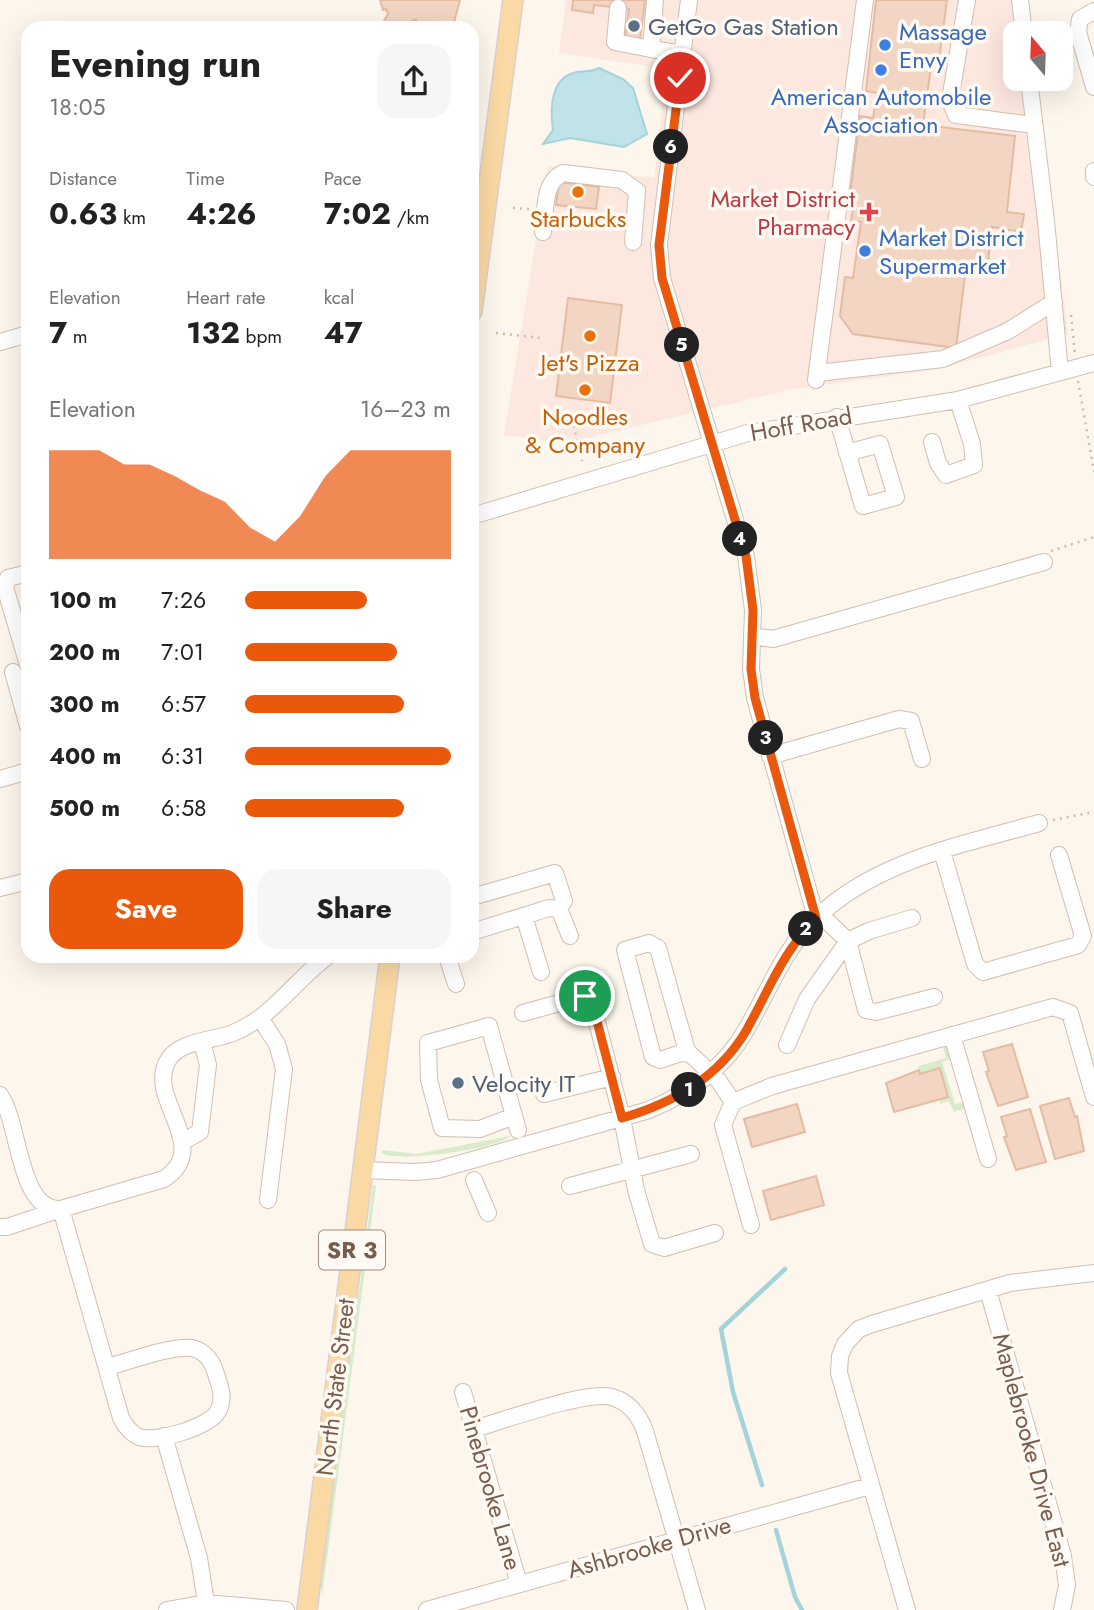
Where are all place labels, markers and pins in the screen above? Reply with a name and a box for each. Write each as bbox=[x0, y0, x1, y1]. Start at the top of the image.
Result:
place label: GetGo Gas Station bbox=[648, 9, 839, 44]
place label: Massage Envy bbox=[899, 14, 987, 77]
marker: GetGo Gas Station bbox=[626, 18, 642, 34]
marker: Massage Envy bbox=[877, 37, 893, 53]
pin bbox=[650, 48, 710, 108]
marker: American Automobile Association bbox=[873, 62, 889, 78]
place label: American Automobile Association bbox=[771, 79, 991, 142]
pin: 6 bbox=[654, 130, 688, 164]
place label: Market District Pharmacy bbox=[711, 181, 855, 244]
marker: Starbucks bbox=[570, 184, 586, 200]
place label: Starbucks bbox=[530, 201, 626, 236]
marker: Market District Pharmacy bbox=[861, 204, 877, 220]
place label: Market District Supermarket bbox=[879, 220, 1024, 283]
marker: Market District Supermarket bbox=[857, 243, 873, 259]
marker: Jet's Pizza bbox=[582, 328, 598, 344]
pin: 5 bbox=[664, 328, 700, 362]
place label: Jet's Pizza bbox=[538, 345, 639, 380]
marker: Noodles & Company bbox=[577, 382, 593, 398]
place label: Noodles & Company bbox=[525, 399, 645, 462]
pin: 4 bbox=[722, 522, 758, 556]
pin: 3 bbox=[748, 720, 784, 756]
pin: 2 bbox=[788, 912, 824, 946]
pin bbox=[555, 966, 615, 1026]
place label: Velocity IT bbox=[472, 1066, 575, 1101]
pin: 1 bbox=[672, 1072, 706, 1108]
marker: Velocity IT bbox=[450, 1075, 466, 1091]

